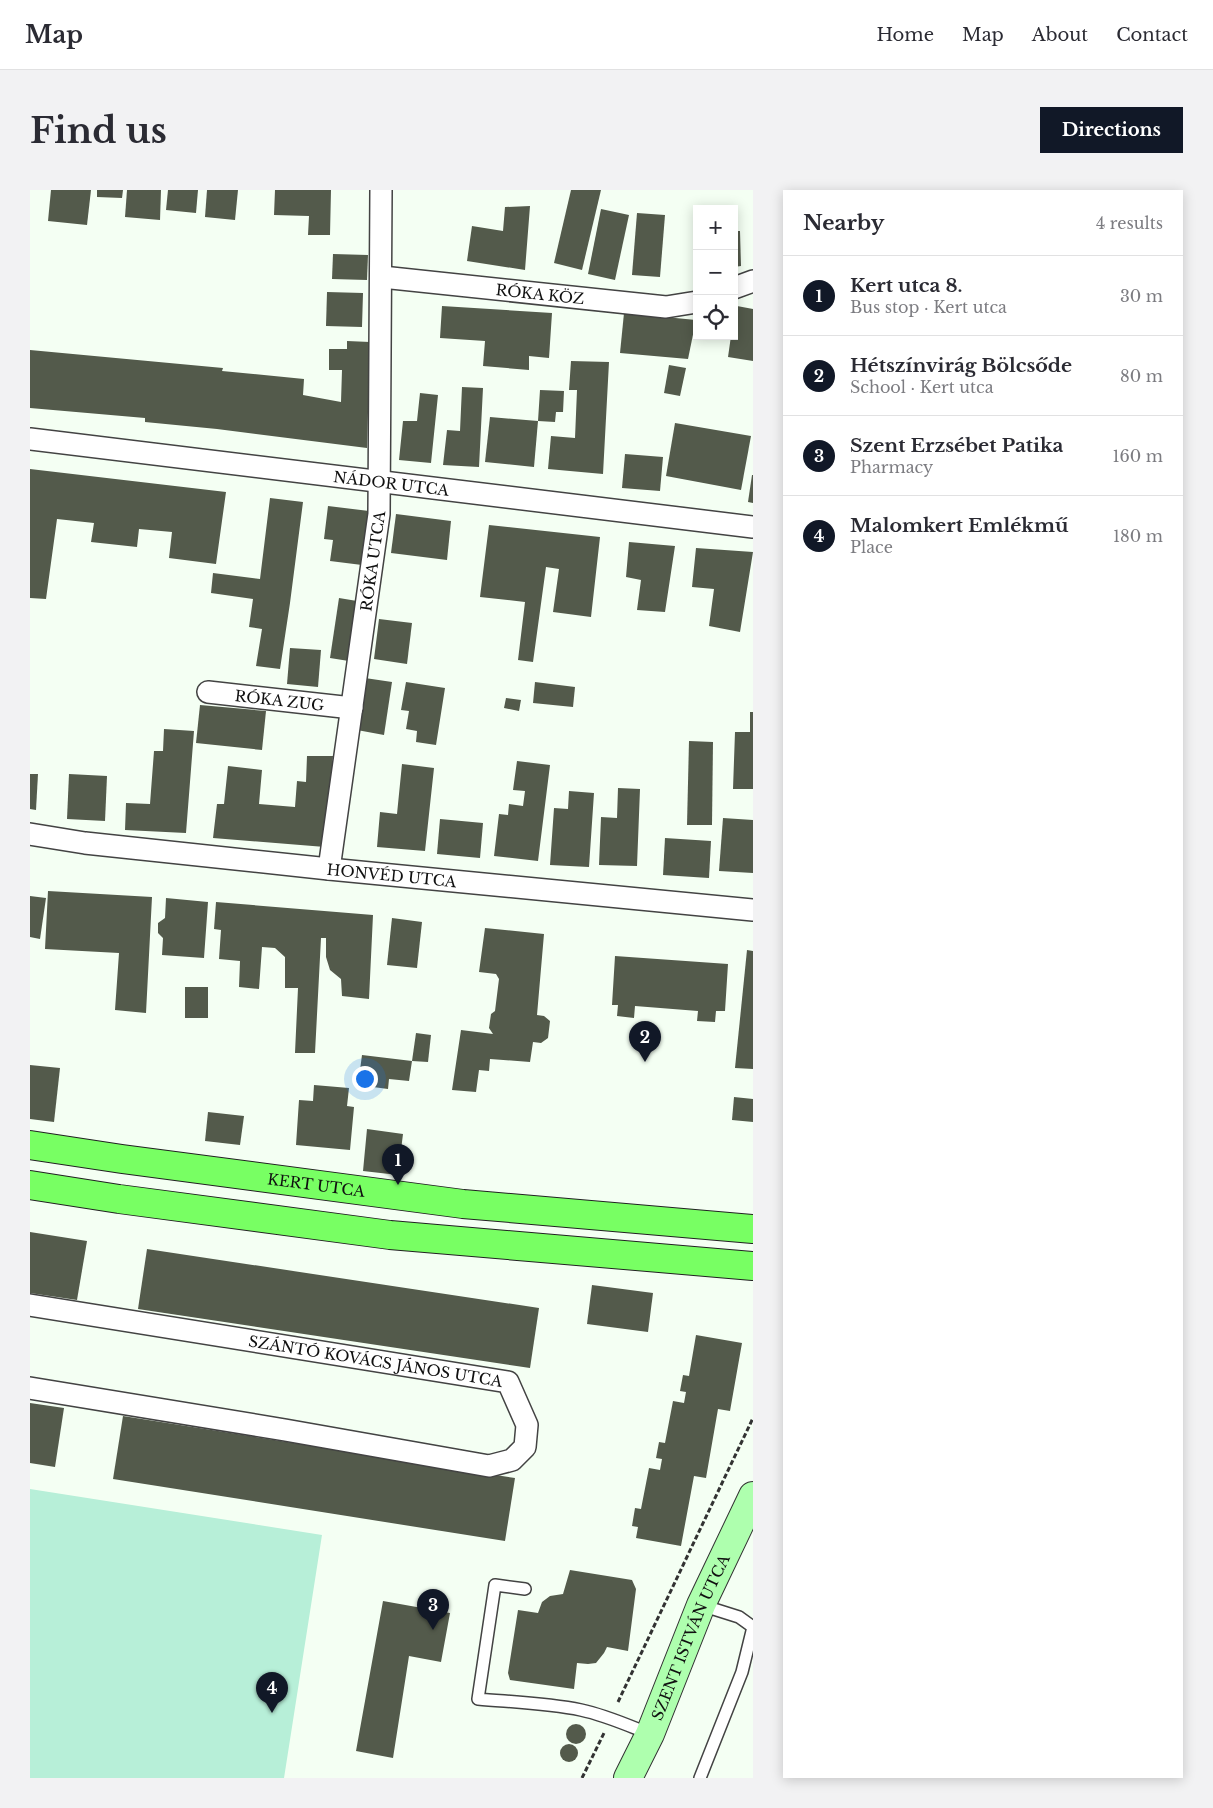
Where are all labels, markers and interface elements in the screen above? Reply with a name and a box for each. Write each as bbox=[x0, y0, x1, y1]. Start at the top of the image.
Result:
text: Map bbox=[25, 20, 83, 49]
text: Home bbox=[876, 24, 934, 46]
text: Map bbox=[962, 24, 1004, 46]
text: About bbox=[1032, 24, 1088, 46]
text: Contact bbox=[1116, 24, 1188, 46]
button: Directions bbox=[1040, 107, 1183, 153]
text: Find us bbox=[30, 109, 167, 152]
map controls bbox=[693, 205, 738, 340]
button: + bbox=[693, 205, 738, 250]
text: Nearby bbox=[803, 210, 884, 236]
text: 4 results bbox=[1096, 213, 1163, 233]
button: − bbox=[693, 250, 738, 295]
text: Kert utca 8. bbox=[850, 274, 963, 297]
street label: RÓKA KÖZ bbox=[495, 280, 585, 308]
text: 1 bbox=[816, 286, 822, 306]
text: 30 m bbox=[1120, 286, 1163, 306]
button: locate bbox=[693, 295, 738, 340]
text: Bus stop · Kert utca bbox=[850, 297, 1007, 317]
text: Hétszínvirág Bölcsőde bbox=[850, 354, 1072, 377]
text: 2 bbox=[814, 366, 824, 386]
text: 80 m bbox=[1120, 366, 1163, 386]
text: School · Kert utca bbox=[850, 377, 994, 397]
text: Szent Erzsébet Patika bbox=[850, 434, 1063, 457]
text: 3 bbox=[814, 446, 824, 466]
text: 160 m bbox=[1112, 446, 1163, 466]
text: Pharmacy bbox=[850, 457, 933, 477]
street label: NÁDOR UTCA bbox=[332, 467, 451, 499]
street label: RÓKA UTCA bbox=[356, 509, 389, 612]
text: Malomkert Emlékmű bbox=[850, 514, 1068, 537]
text: 4 bbox=[814, 526, 824, 546]
text: 180 m bbox=[1113, 526, 1163, 546]
text: Place bbox=[850, 537, 893, 557]
street label: RÓKA ZUG bbox=[234, 686, 325, 714]
street label: HONVÉD UTCA bbox=[326, 859, 458, 891]
pin: 2 bbox=[629, 1021, 661, 1062]
your location bbox=[352, 1066, 378, 1092]
pin: 1 bbox=[382, 1144, 414, 1185]
street label: KERT UTCA bbox=[266, 1169, 367, 1201]
street label: SZÁNTÓ KOVÁCS JÁNOS UTCA bbox=[247, 1331, 504, 1391]
street label: SZENT ISTVÁN UTCA bbox=[647, 1551, 733, 1723]
pin: 3 bbox=[417, 1589, 449, 1630]
pin: 4 bbox=[256, 1672, 288, 1713]

